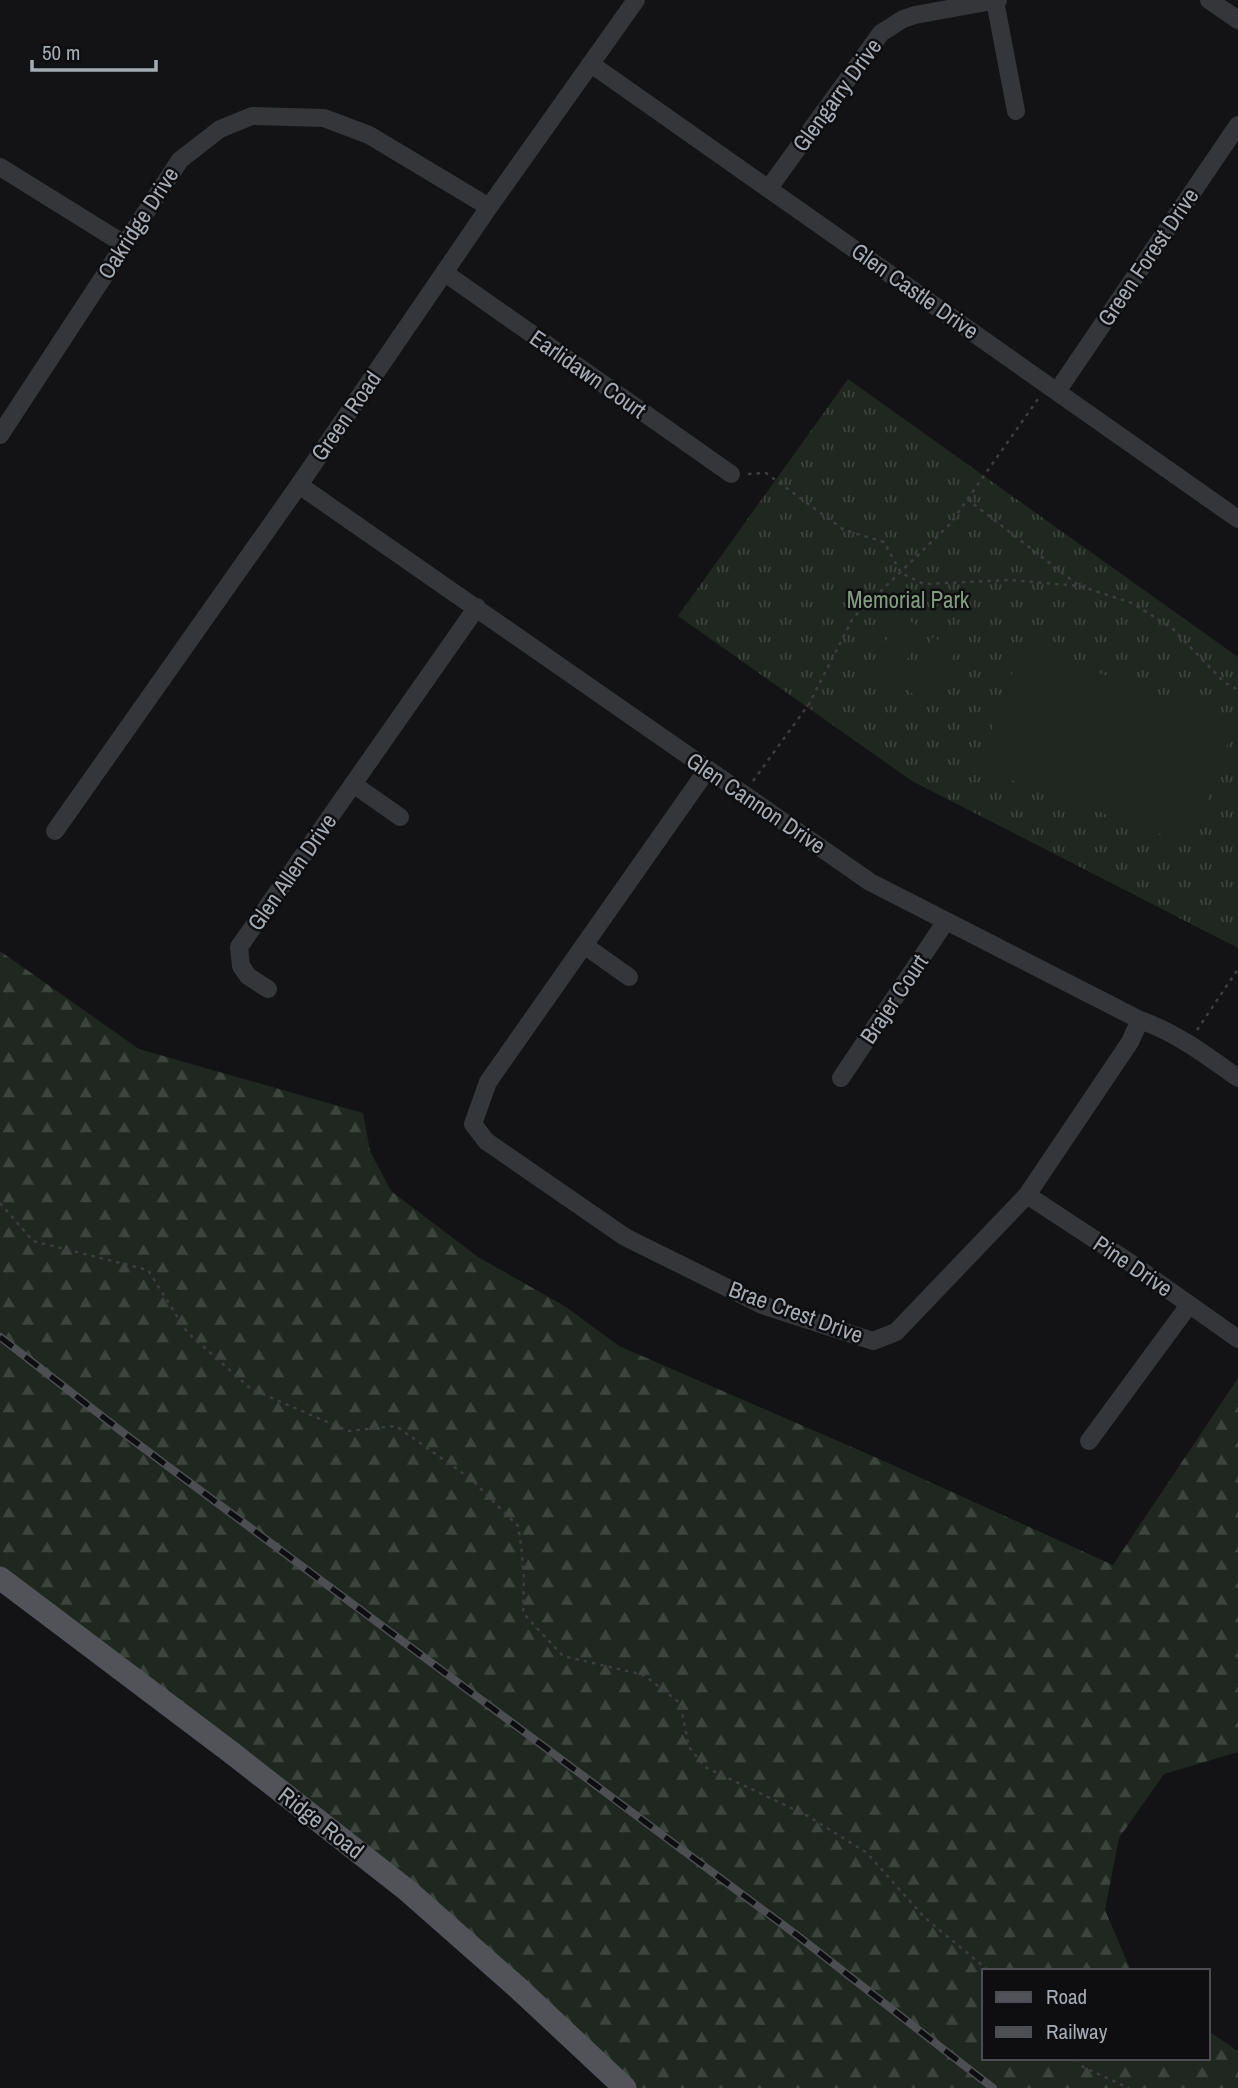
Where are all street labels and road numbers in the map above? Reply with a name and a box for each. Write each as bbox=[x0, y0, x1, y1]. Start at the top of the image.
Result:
street label: Glengarry Drive bbox=[785, 32, 888, 158]
street label: Oakridge Drive bbox=[90, 161, 185, 285]
street label: Green Forest Drive bbox=[1090, 182, 1205, 332]
street label: Glen Castle Drive bbox=[845, 235, 985, 346]
street label: Earlidawn Court bbox=[524, 322, 653, 425]
street label: Green Road bbox=[303, 365, 388, 467]
street label: Glen Cannon Drive bbox=[681, 745, 832, 861]
street label: Glen Allen Drive bbox=[240, 807, 343, 936]
street label: Brajer Court bbox=[852, 948, 935, 1050]
street label: Pine Drive bbox=[1088, 1228, 1179, 1303]
street label: Brae Crest Drive bbox=[725, 1273, 867, 1350]
street label: Ridge Road bbox=[272, 1779, 371, 1866]

